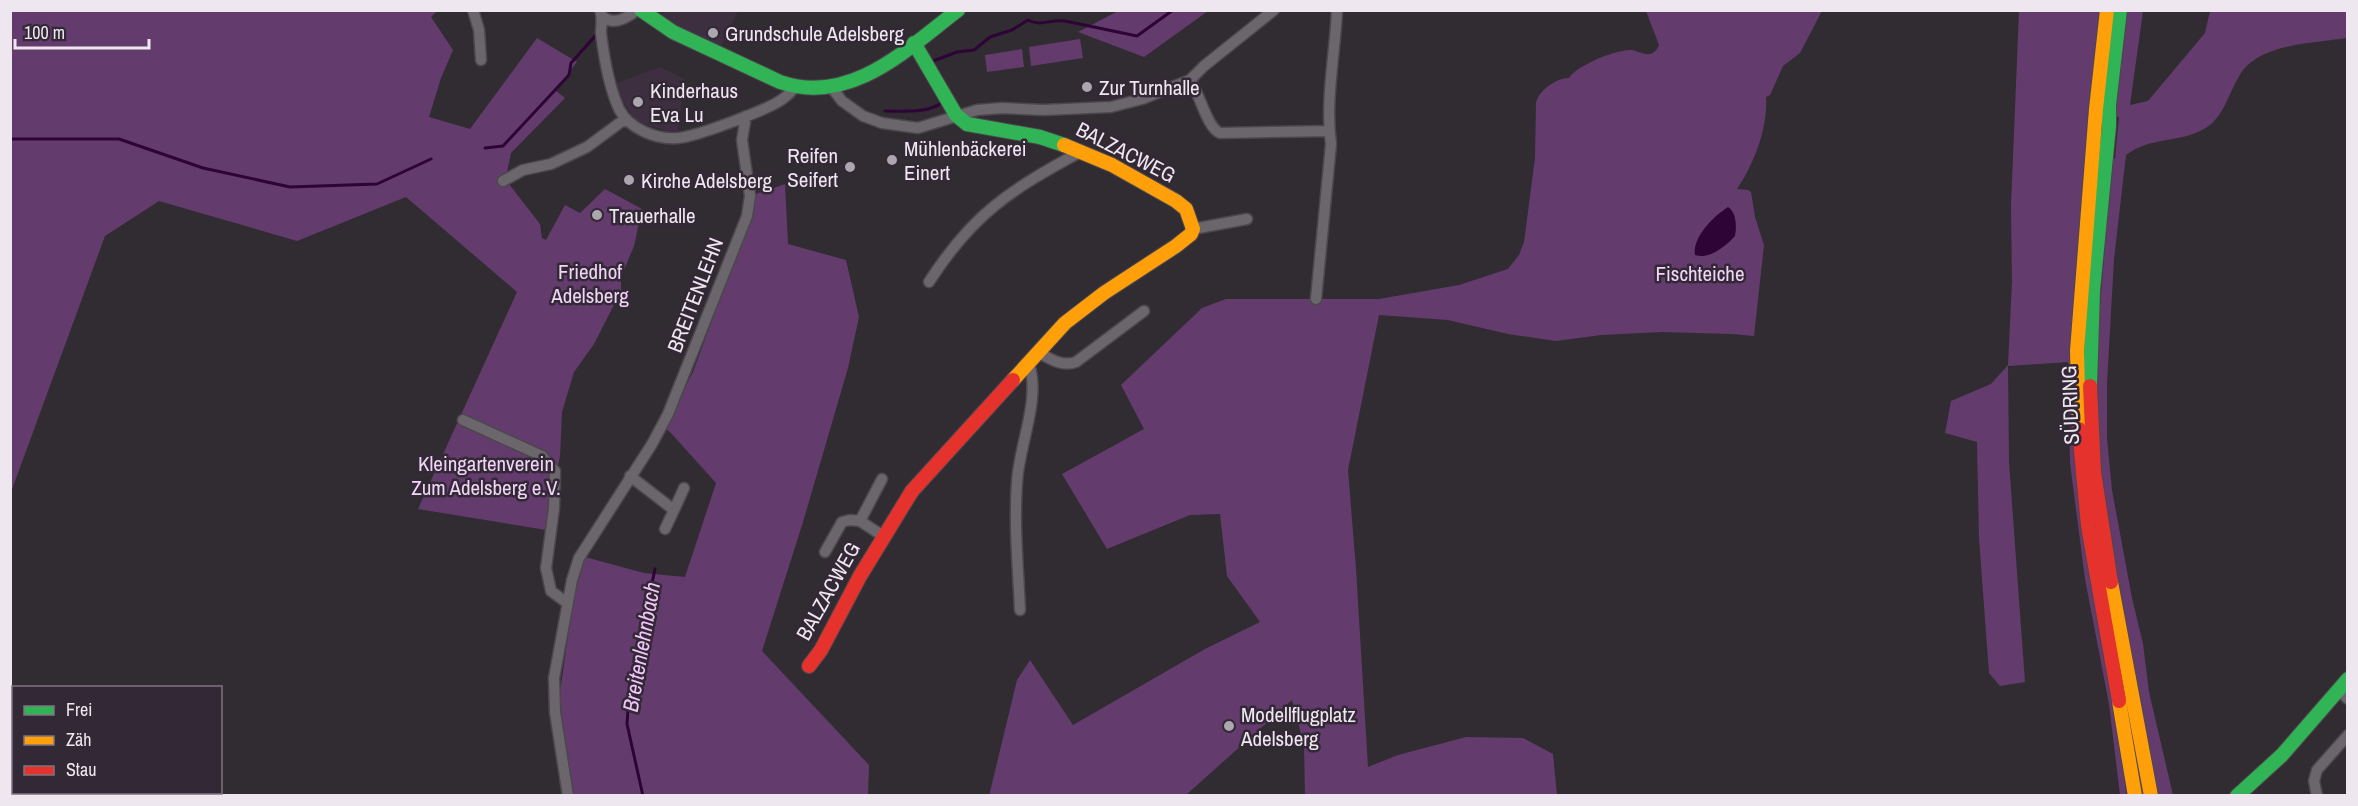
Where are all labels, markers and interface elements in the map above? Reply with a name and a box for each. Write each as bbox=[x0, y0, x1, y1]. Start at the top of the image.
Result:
scale bar bbox=[15, 12, 148, 50]
place label: Grundschule Adelsberg bbox=[725, 19, 904, 48]
text: 100 m bbox=[24, 20, 65, 45]
marker: Grundschule Adelsberg bbox=[706, 26, 720, 40]
place label: Zur Turnhalle bbox=[1099, 73, 1200, 102]
place label: Kinderhaus Eva Lu bbox=[650, 76, 738, 129]
marker: Zur Turnhalle bbox=[1080, 80, 1094, 94]
marker: Kinderhaus Eva Lu bbox=[631, 95, 645, 109]
street label: BALZACWEG bbox=[1071, 115, 1181, 189]
place label: Mühlenbäckerei Einert bbox=[904, 134, 1027, 187]
place label: Reifen Seifert bbox=[787, 141, 838, 194]
marker: Mühlenbäckerei Einert bbox=[885, 153, 899, 167]
marker: Reifen Seifert bbox=[843, 160, 857, 174]
place label: Kirche Adelsberg bbox=[641, 166, 773, 195]
marker: Kirche Adelsberg bbox=[622, 173, 636, 187]
place label: Trauerhalle bbox=[609, 201, 695, 230]
marker: Trauerhalle bbox=[590, 208, 604, 222]
street label: BREITENLEHN bbox=[660, 234, 730, 356]
park label: Friedhof Adelsberg bbox=[550, 257, 629, 310]
park label: Fischteiche bbox=[1655, 259, 1745, 288]
street label: SÜDRING bbox=[2054, 365, 2086, 445]
park label: Kleingartenverein Zum Adelsberg e.V. bbox=[411, 449, 561, 502]
street label: BALZACWEG bbox=[789, 537, 867, 645]
water label: Breitenlehnbach bbox=[615, 580, 667, 714]
legend bbox=[12, 686, 222, 794]
text: Frei bbox=[66, 697, 92, 722]
place label: Modellflugplatz Adelsberg bbox=[1240, 700, 1356, 753]
marker: Modellflugplatz Adelsberg bbox=[1222, 719, 1236, 733]
text: Zäh bbox=[66, 727, 91, 752]
text: Stau bbox=[66, 757, 96, 782]

